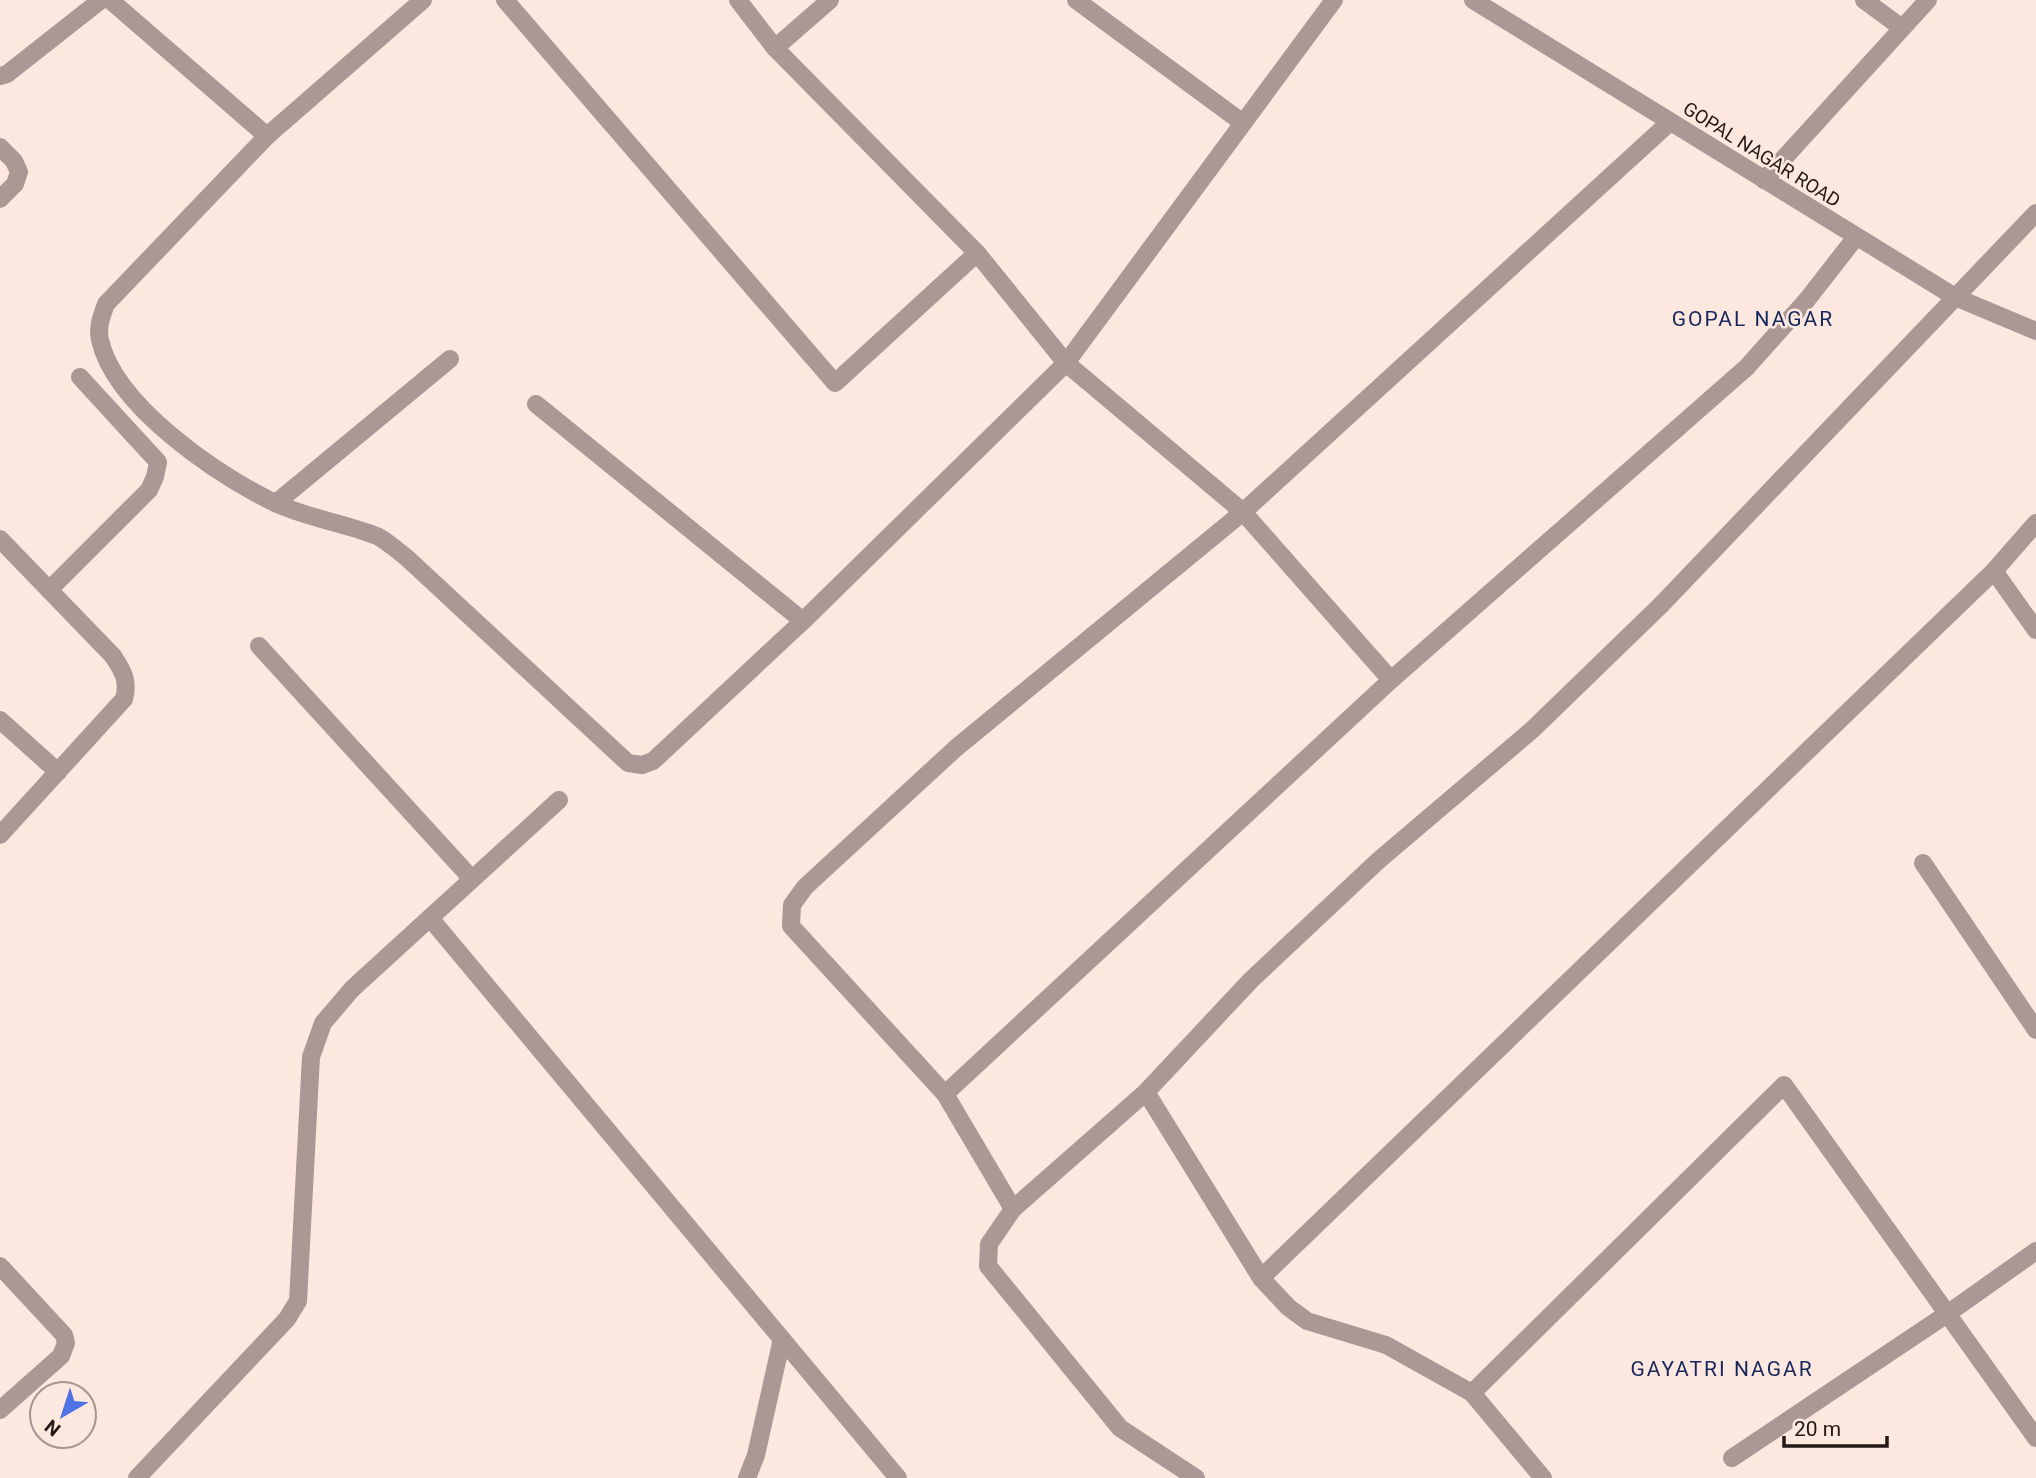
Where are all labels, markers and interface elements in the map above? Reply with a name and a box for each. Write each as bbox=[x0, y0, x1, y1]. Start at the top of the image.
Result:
street label: GOPAL NAGAR ROAD bbox=[1679, 97, 1845, 212]
district label: GOPAL NAGAR bbox=[1672, 307, 1834, 331]
district label: GAYATRI NAGAR bbox=[1630, 1357, 1814, 1381]
north arrow bbox=[28, 1380, 98, 1450]
scale bar bbox=[1784, 1404, 1887, 1448]
text: N bbox=[40, 1415, 65, 1441]
text: 20 m bbox=[1794, 1417, 1841, 1441]

